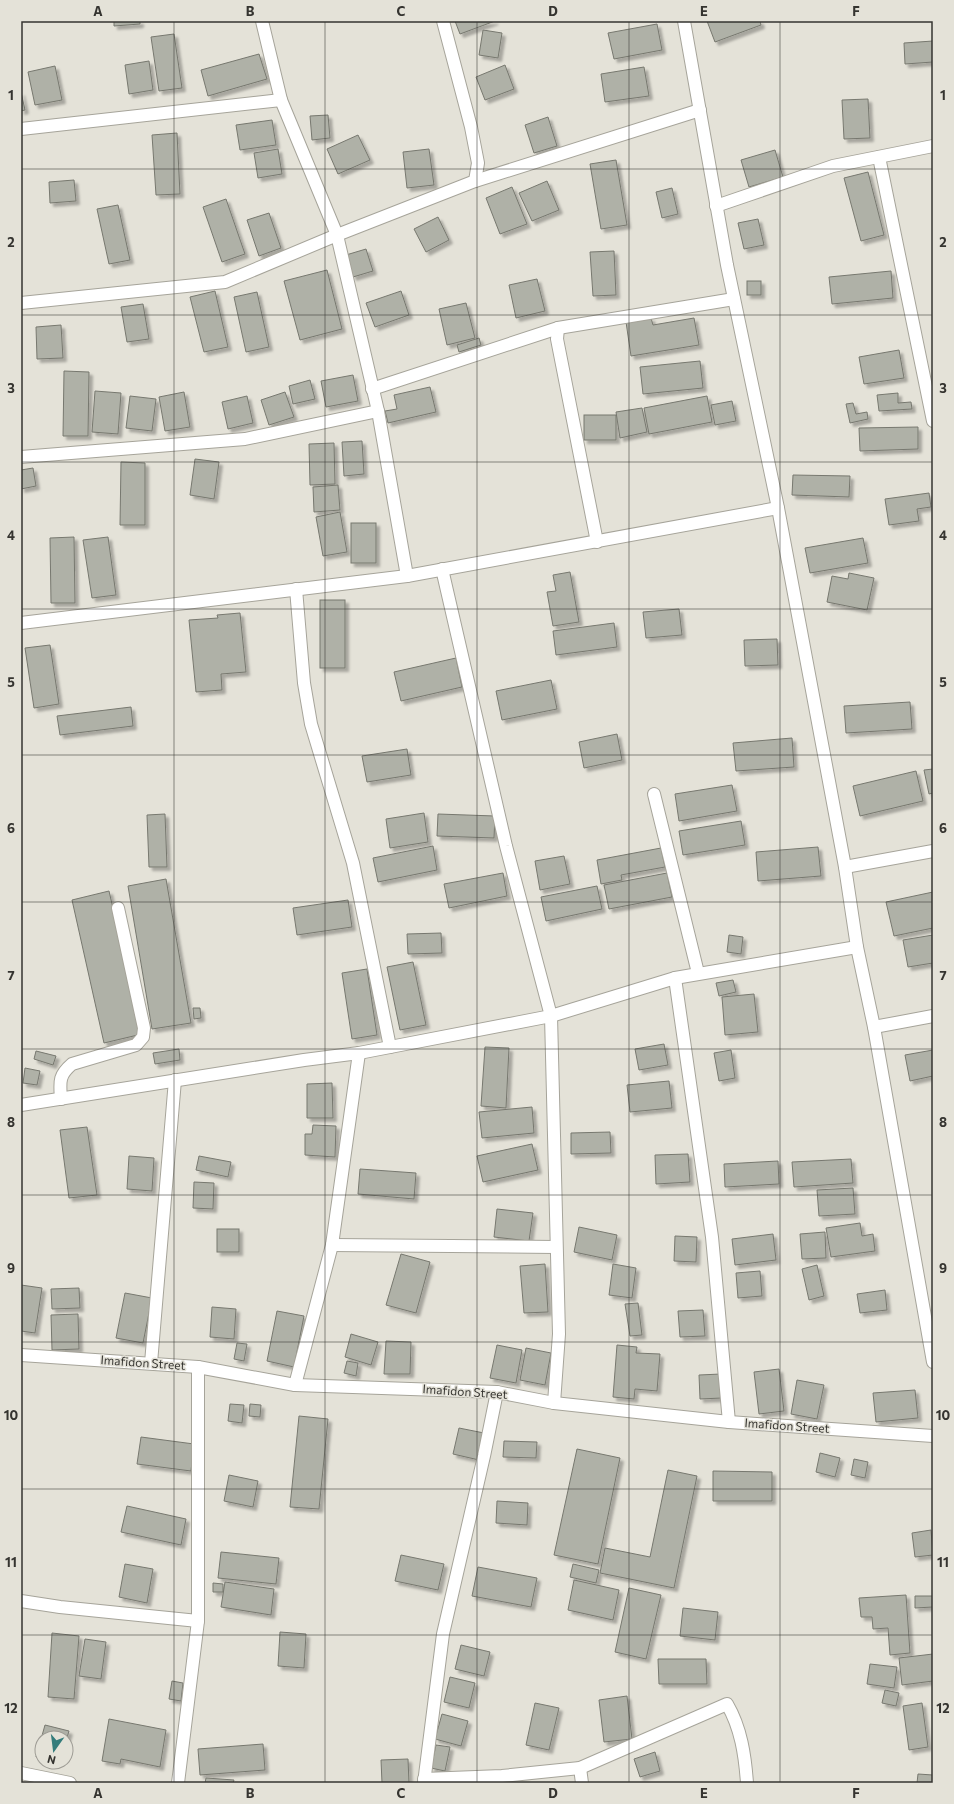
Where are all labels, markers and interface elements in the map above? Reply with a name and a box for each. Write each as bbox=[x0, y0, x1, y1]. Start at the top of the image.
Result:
text: A bbox=[93, 3, 103, 19]
text: B bbox=[246, 3, 255, 19]
text: C bbox=[397, 3, 406, 19]
text: D bbox=[548, 3, 558, 19]
text: E bbox=[700, 3, 708, 19]
text: F bbox=[852, 3, 860, 19]
text: 1 bbox=[8, 87, 14, 103]
text: 1 bbox=[940, 87, 946, 103]
text: 2 bbox=[7, 234, 15, 250]
text: 2 bbox=[939, 234, 947, 250]
text: 3 bbox=[7, 380, 15, 396]
text: 3 bbox=[939, 380, 947, 396]
text: 4 bbox=[7, 527, 15, 543]
text: 4 bbox=[939, 527, 947, 543]
text: 5 bbox=[7, 674, 15, 690]
text: 5 bbox=[939, 674, 947, 690]
text: 6 bbox=[7, 820, 15, 836]
text: 6 bbox=[939, 820, 947, 836]
text: 7 bbox=[7, 967, 15, 983]
text: 7 bbox=[939, 967, 947, 983]
text: 8 bbox=[7, 1114, 15, 1130]
text: 8 bbox=[939, 1114, 947, 1130]
text: 9 bbox=[7, 1260, 15, 1276]
text: 9 bbox=[939, 1260, 947, 1276]
street label: Imafidon Street bbox=[100, 1352, 186, 1372]
street label: Imafidon Street bbox=[422, 1381, 508, 1401]
text: 10 bbox=[4, 1407, 19, 1423]
text: 10 bbox=[936, 1407, 951, 1423]
street label: Imafidon Street bbox=[744, 1415, 830, 1435]
text: 11 bbox=[5, 1554, 17, 1570]
text: 11 bbox=[937, 1554, 949, 1570]
text: 12 bbox=[4, 1700, 18, 1716]
text: 12 bbox=[936, 1700, 950, 1716]
north arrow bbox=[34, 1730, 74, 1770]
text: N bbox=[46, 1753, 57, 1767]
text: A bbox=[93, 1785, 103, 1801]
text: B bbox=[246, 1785, 255, 1801]
text: C bbox=[397, 1785, 406, 1801]
text: D bbox=[548, 1785, 558, 1801]
text: E bbox=[700, 1785, 708, 1801]
text: F bbox=[852, 1785, 860, 1801]

